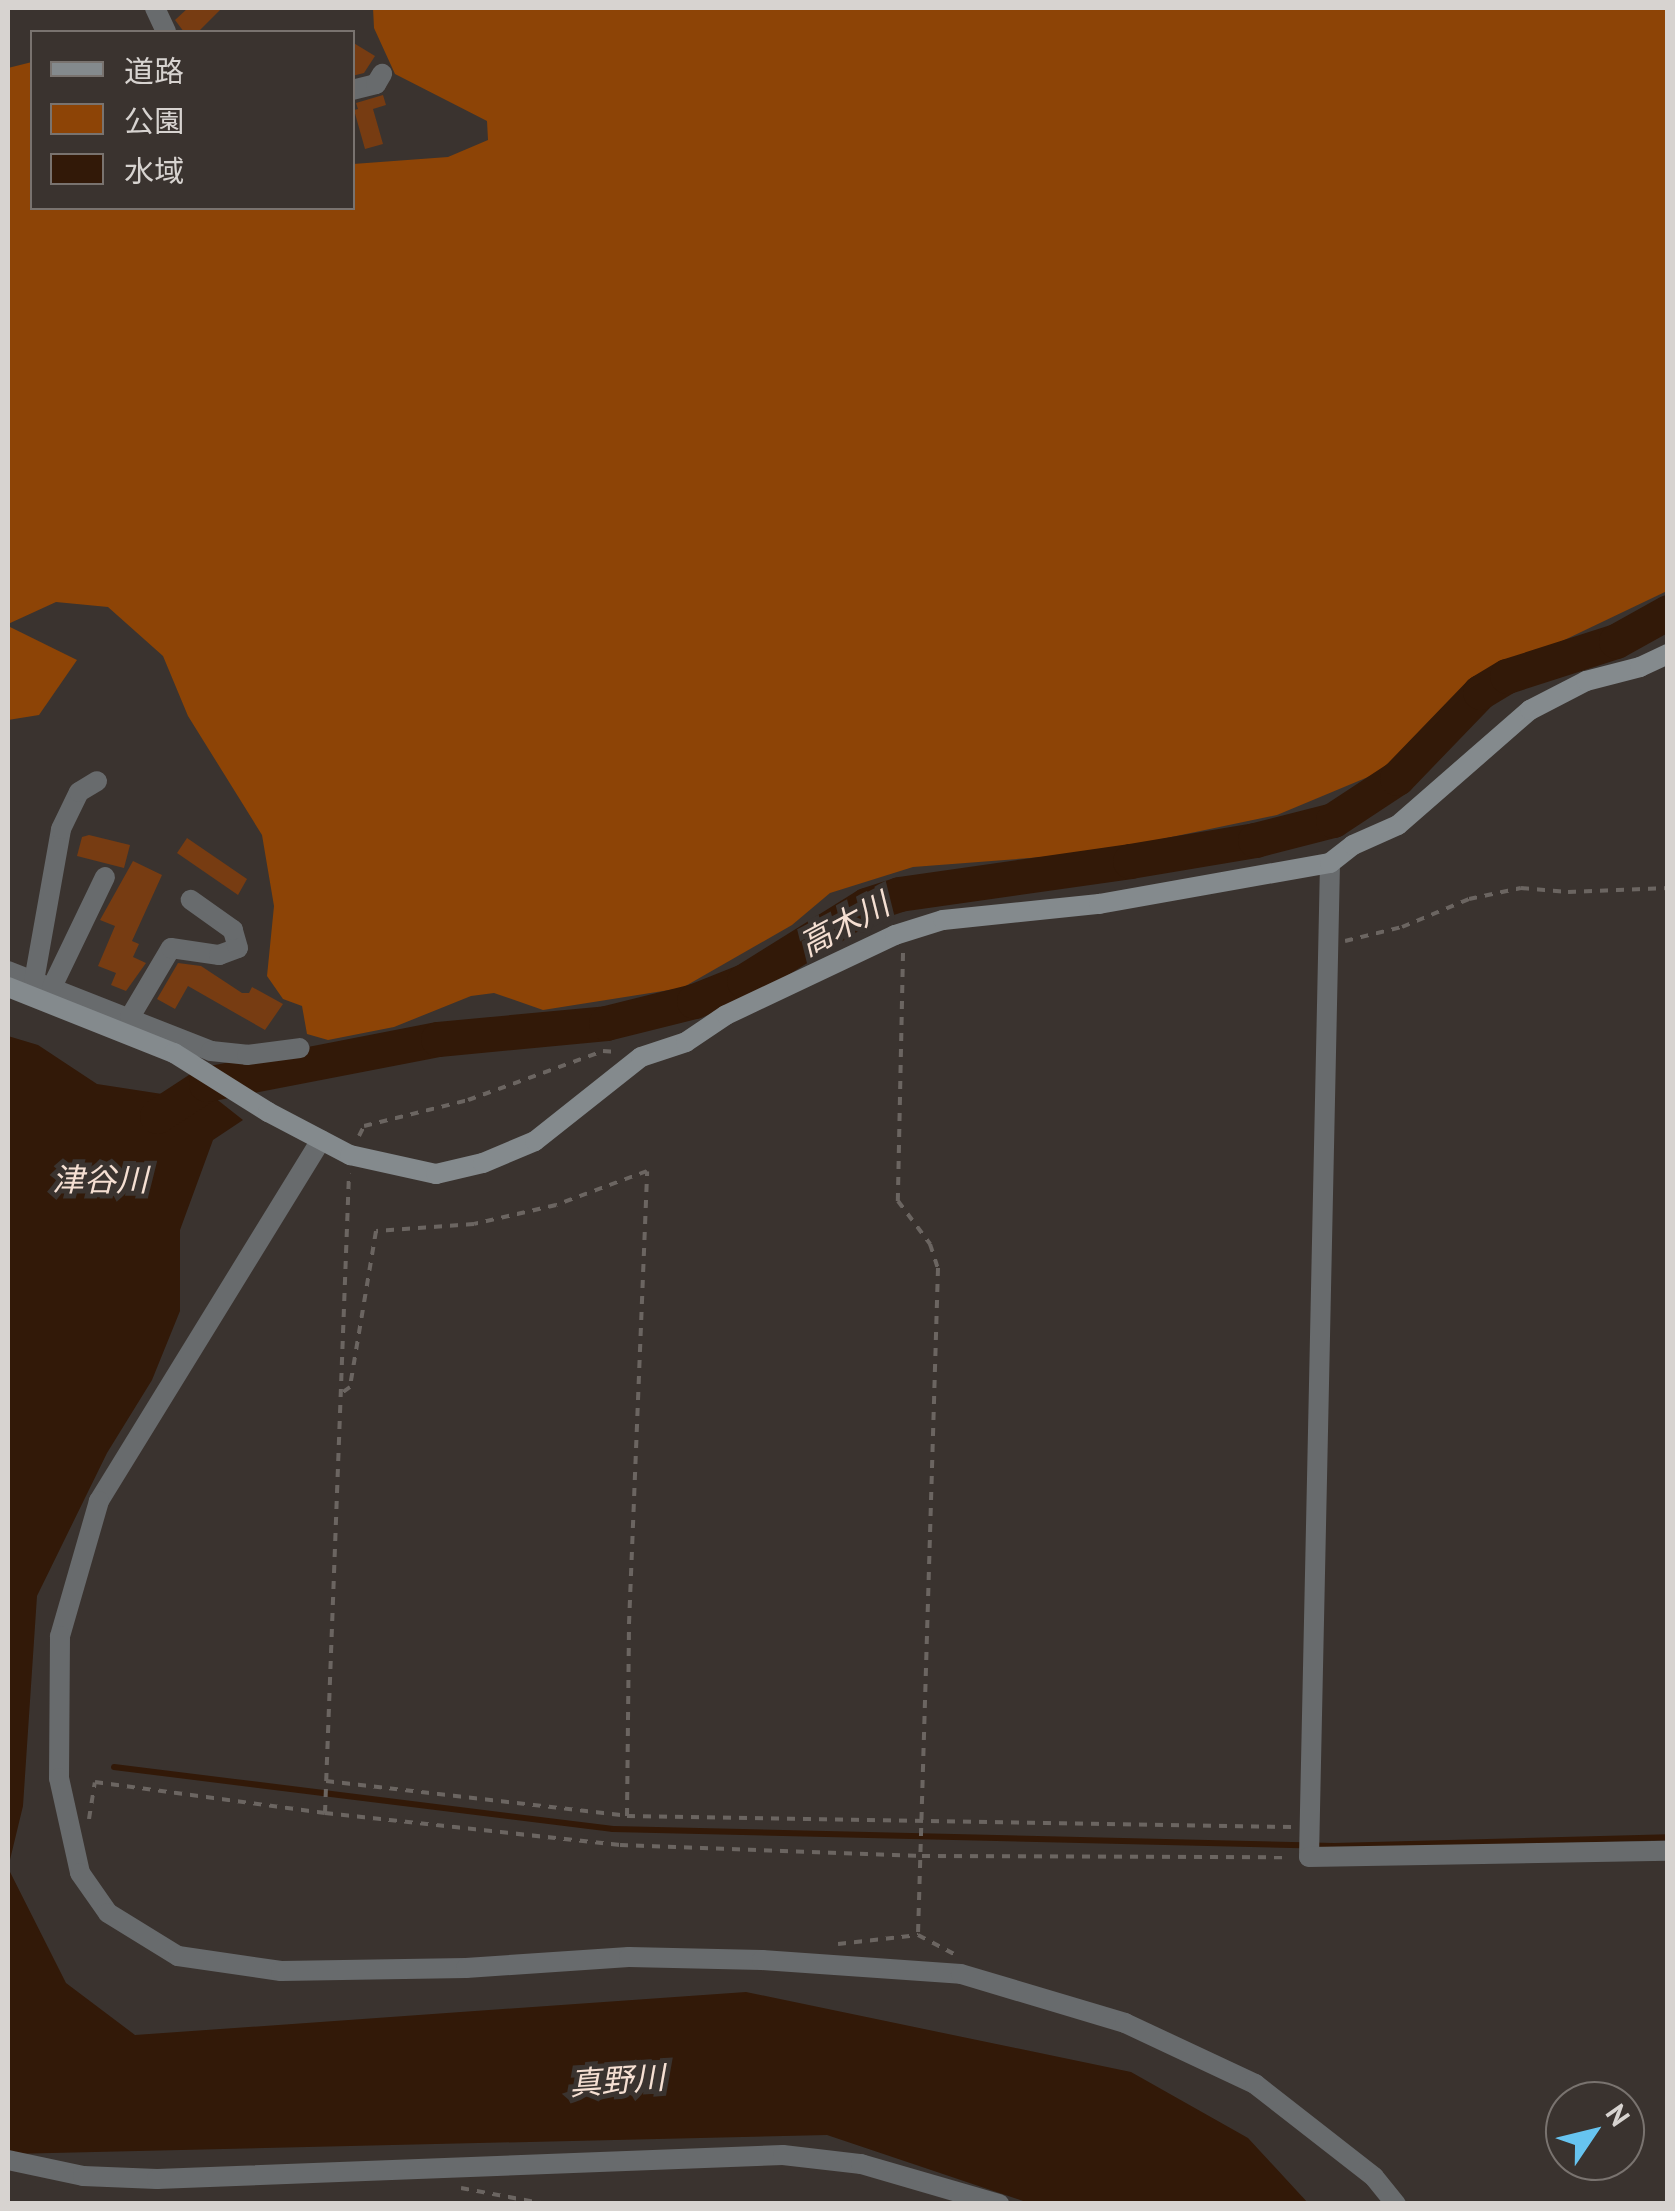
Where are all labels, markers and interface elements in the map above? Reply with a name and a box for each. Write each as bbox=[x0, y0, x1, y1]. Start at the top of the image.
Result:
legend bbox=[30, 30, 355, 210]
text: 道路 bbox=[124, 51, 184, 90]
text: 公園 bbox=[124, 101, 184, 140]
text: 水域 bbox=[124, 151, 184, 190]
water label: 高木川 bbox=[793, 885, 895, 963]
water label: 津谷川 bbox=[52, 1160, 148, 1198]
water label: 真野川 bbox=[568, 2057, 666, 2103]
north arrow bbox=[1545, 2081, 1645, 2181]
text: N bbox=[1598, 2097, 1639, 2133]

